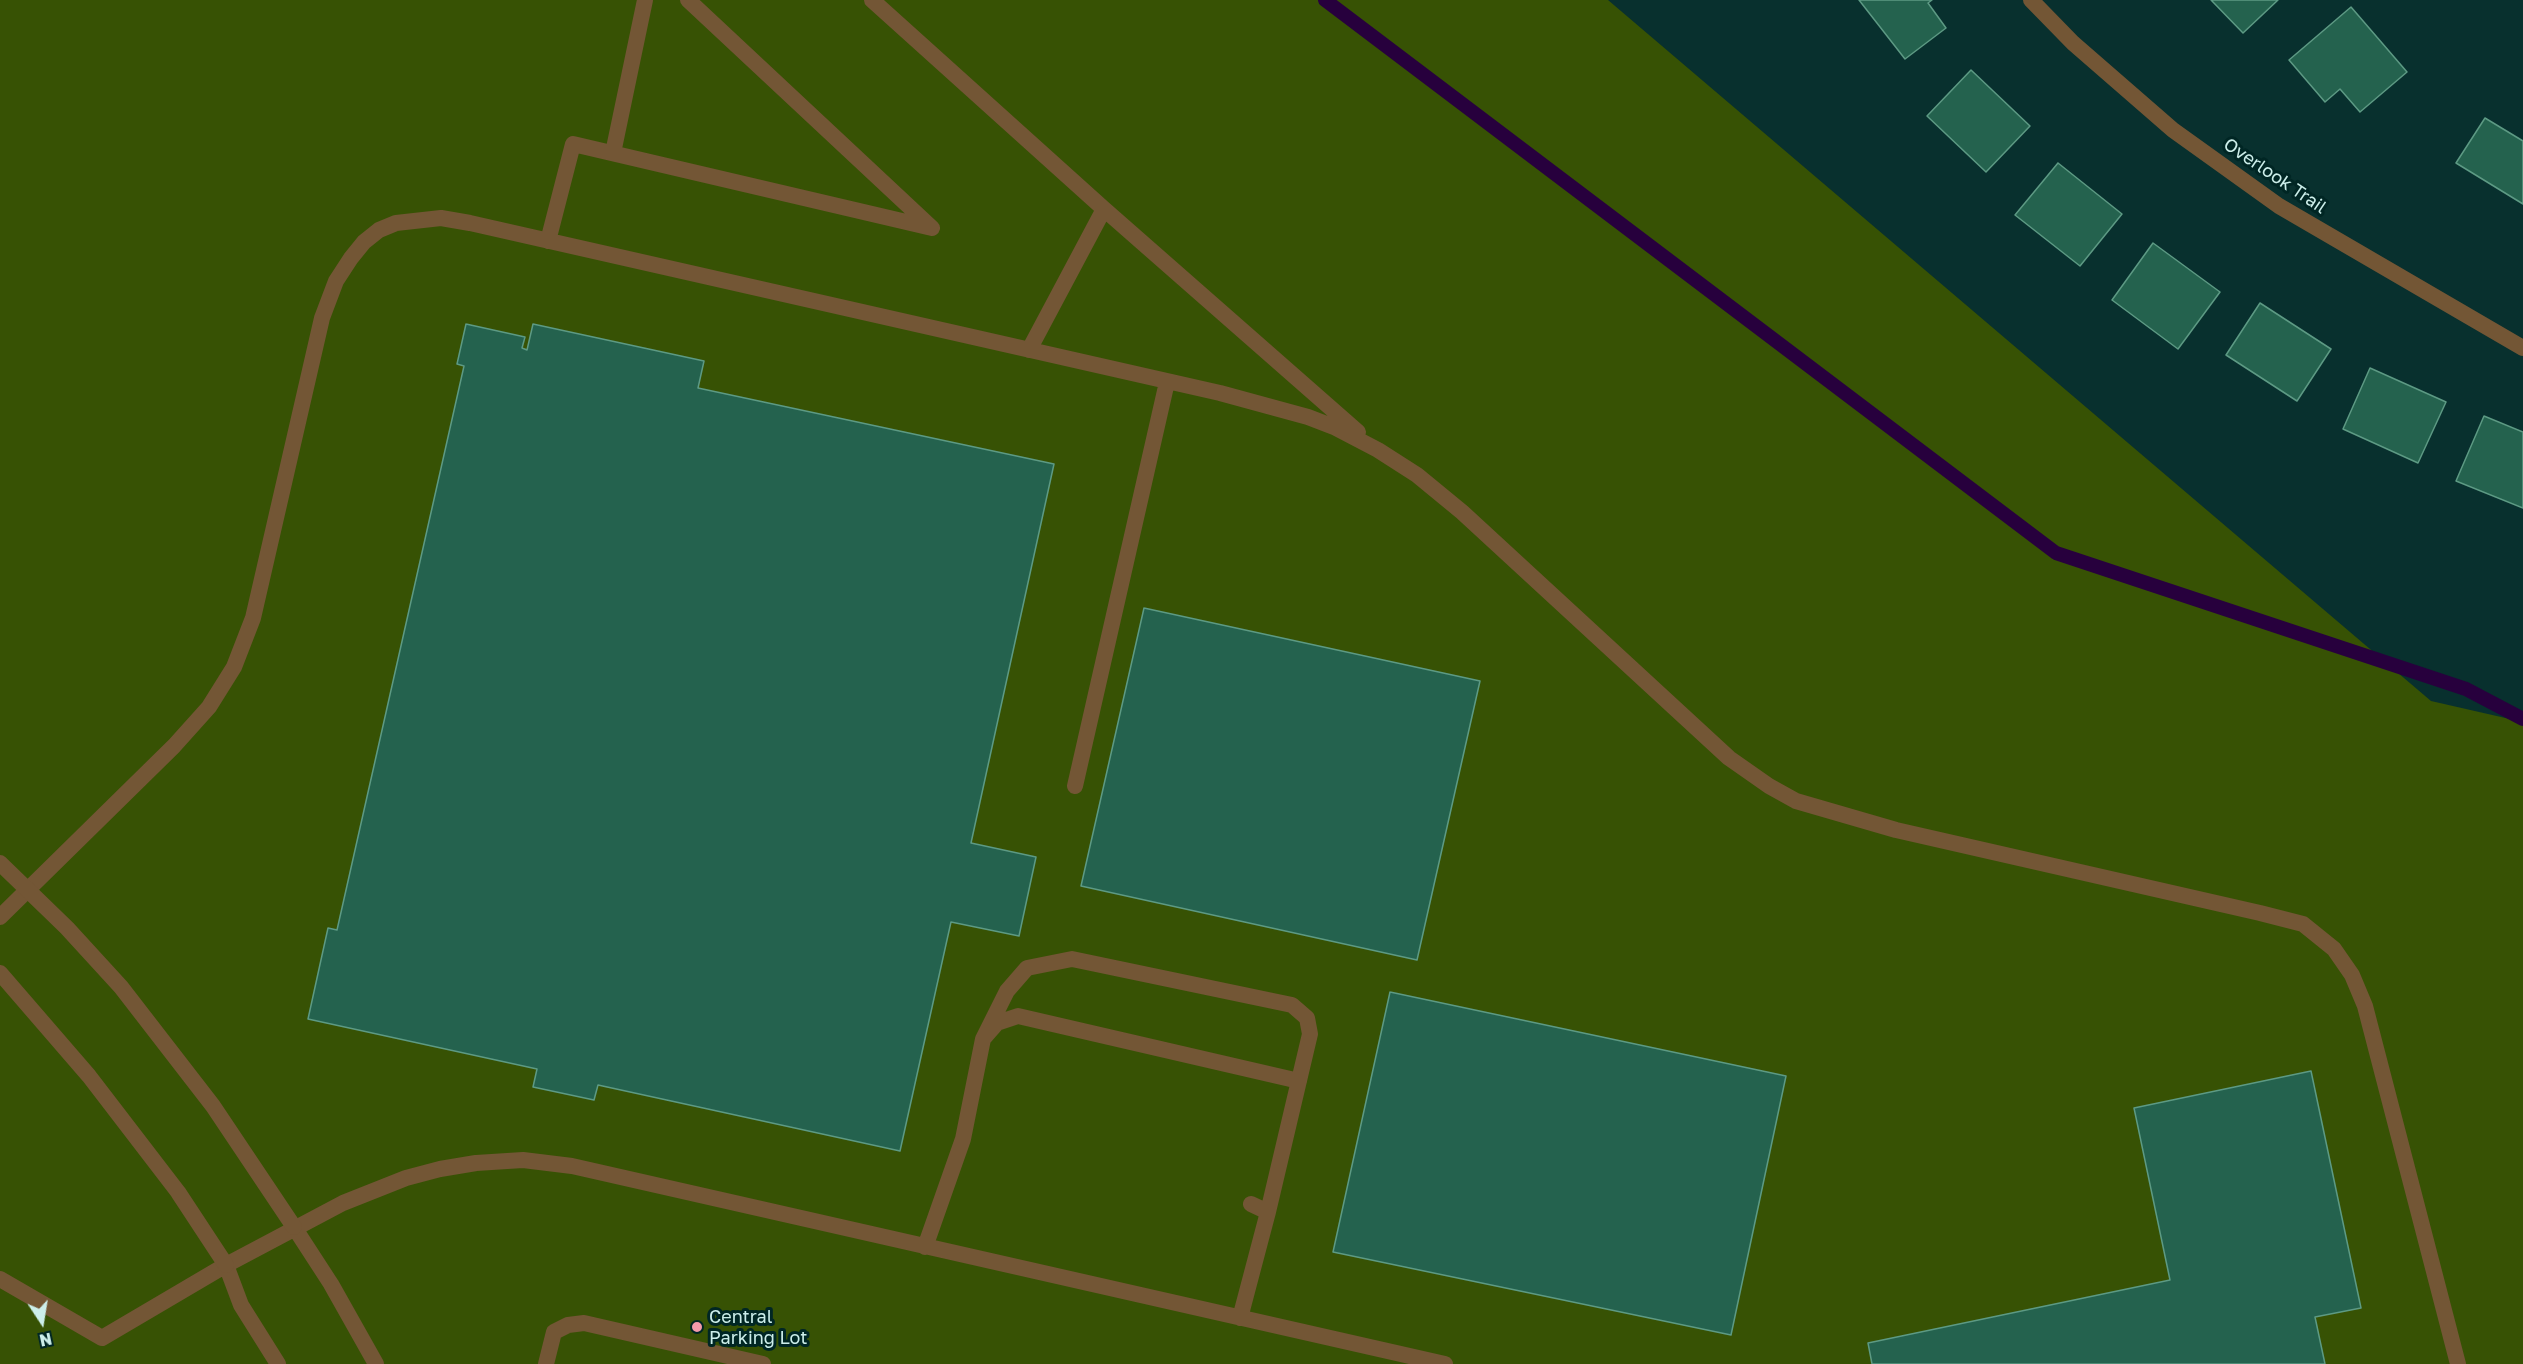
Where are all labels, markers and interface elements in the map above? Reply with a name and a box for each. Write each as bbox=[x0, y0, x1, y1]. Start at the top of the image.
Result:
street label: Overlook Trail bbox=[2219, 134, 2331, 218]
north arrow bbox=[12, 1292, 72, 1352]
place label: Central Parking Lot bbox=[709, 1306, 808, 1348]
marker: Central Parking Lot bbox=[690, 1320, 704, 1334]
text: N bbox=[38, 1329, 54, 1351]

